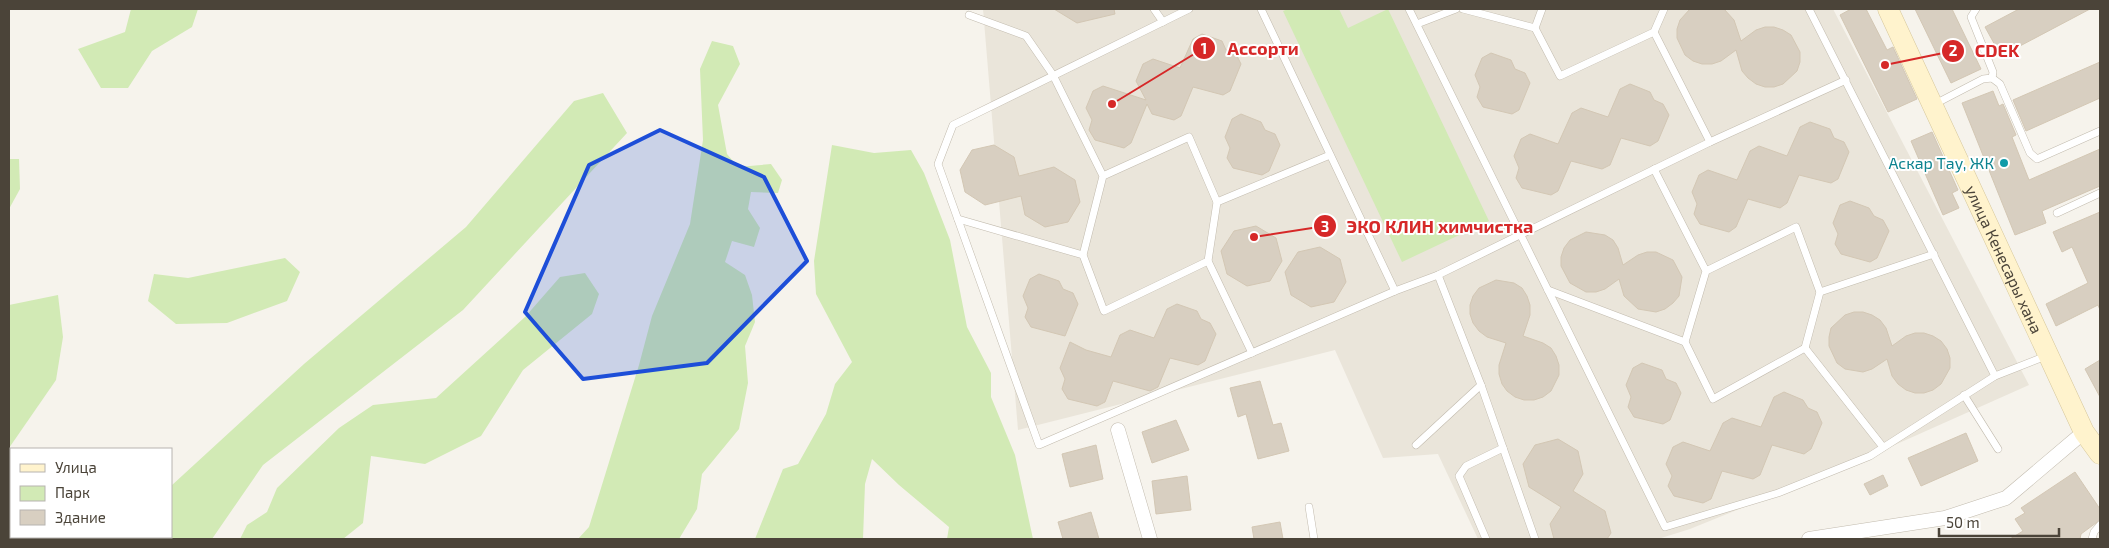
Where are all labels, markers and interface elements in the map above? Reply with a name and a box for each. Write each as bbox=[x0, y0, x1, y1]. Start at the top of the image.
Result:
callout: Ассорти bbox=[1192, 32, 1309, 65]
callout: CDEK bbox=[1940, 35, 2030, 68]
text: Ассорти bbox=[1227, 37, 1299, 59]
text: 1 bbox=[1201, 39, 1207, 57]
text: CDEK bbox=[1975, 39, 2020, 61]
text: 2 bbox=[1949, 41, 1958, 59]
place label: Аскар Тау, ЖК bbox=[1888, 153, 1994, 173]
marker: Аскар Тау, ЖК bbox=[1998, 157, 2010, 169]
street label: улица Кенесары хана bbox=[1961, 182, 2047, 336]
callout: ЭКО КЛИН химчистка bbox=[1312, 210, 1544, 243]
text: ЭКО КЛИН химчистка bbox=[1347, 215, 1533, 237]
text: 3 bbox=[1321, 217, 1329, 235]
legend bbox=[10, 448, 172, 538]
text: Улица bbox=[55, 458, 97, 476]
text: Парк bbox=[55, 483, 90, 501]
scale bar bbox=[1939, 506, 2059, 538]
text: Здание bbox=[55, 508, 106, 526]
text: 50 m bbox=[1946, 513, 1980, 531]

